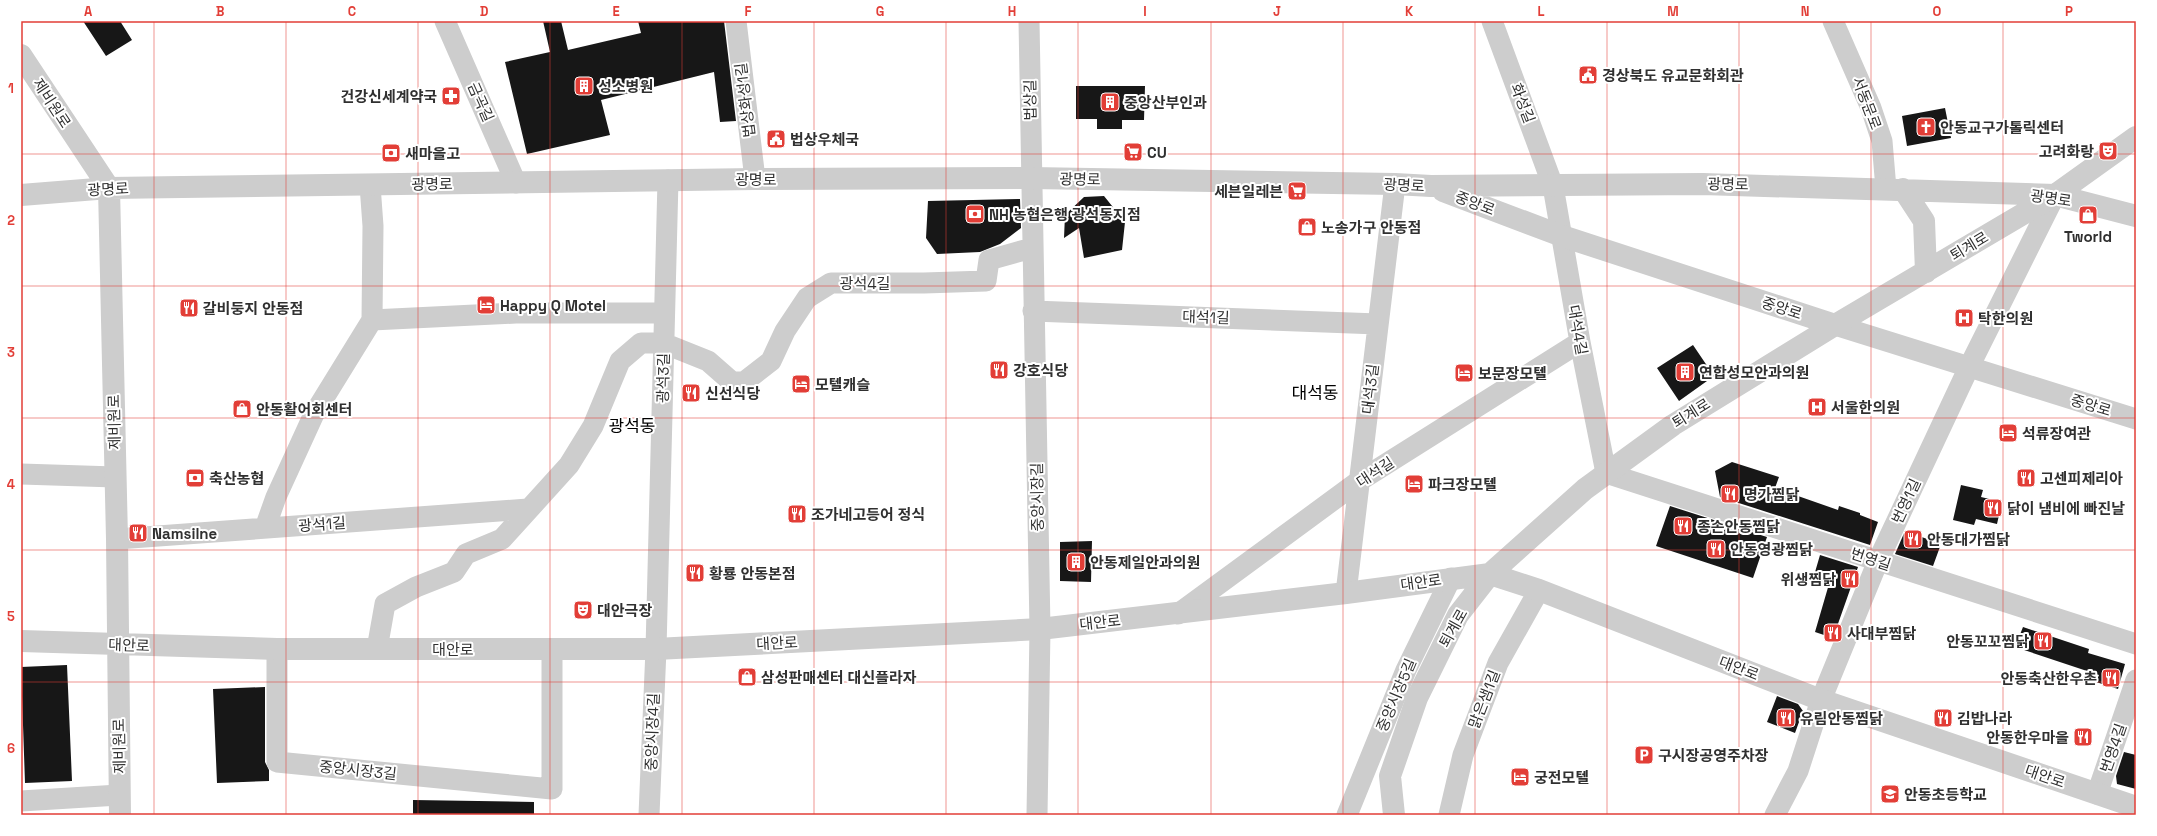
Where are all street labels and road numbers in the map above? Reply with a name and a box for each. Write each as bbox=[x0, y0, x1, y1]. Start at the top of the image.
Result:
street label: 법상화성1길 bbox=[731, 61, 759, 139]
street label: 서동문로 bbox=[1848, 74, 1886, 132]
street label: 제비원로 bbox=[29, 75, 75, 131]
street label: 금곡길 bbox=[464, 79, 498, 125]
street label: 법상길 bbox=[1020, 79, 1040, 121]
street label: 화성길 bbox=[1507, 80, 1539, 126]
street label: 광명로 bbox=[1059, 169, 1101, 189]
street label: 광명로 bbox=[735, 170, 777, 189]
street label: 광명로 bbox=[411, 174, 453, 194]
street label: 광명로 bbox=[1383, 174, 1425, 196]
street label: 광명로 bbox=[1707, 174, 1749, 194]
street label: 광명로 bbox=[87, 178, 129, 200]
street label: 광명로 bbox=[2029, 186, 2073, 210]
street label: 중앙로 bbox=[1452, 187, 1498, 219]
street label: 퇴계로 bbox=[1946, 227, 1992, 265]
street label: 광석4길 bbox=[840, 274, 890, 293]
street label: 중앙로 bbox=[1759, 293, 1805, 323]
street label: 대석4길 bbox=[1564, 303, 1592, 357]
street label: 대석1길 bbox=[1182, 307, 1230, 327]
street label: 광석3길 bbox=[653, 353, 673, 403]
street label: 대석3길 bbox=[1357, 363, 1383, 415]
street label: 중앙로 bbox=[2068, 390, 2114, 420]
street label: 제비원로 bbox=[104, 394, 124, 450]
street label: 퇴계로 bbox=[1668, 394, 1714, 432]
street label: 대석길 bbox=[1352, 453, 1398, 491]
street label: 중앙시장길 bbox=[1027, 462, 1047, 532]
street label: 번영1길 bbox=[1887, 475, 1925, 527]
street label: 광석1길 bbox=[298, 513, 346, 535]
street label: 번영길 bbox=[1848, 544, 1894, 574]
street label: 대안로 bbox=[1399, 570, 1443, 594]
street label: 퇴계로 bbox=[1435, 605, 1471, 651]
street label: 대안로 bbox=[1078, 610, 1122, 634]
street label: 대안로 bbox=[756, 632, 798, 654]
street label: 대안로 bbox=[108, 635, 150, 655]
street label: 대안로 bbox=[432, 640, 474, 659]
street label: 대안로 bbox=[1716, 652, 1762, 684]
street label: 중앙시장5길 bbox=[1372, 655, 1420, 735]
street label: 맑은샘1길 bbox=[1464, 667, 1504, 731]
street label: 중앙시장4길 bbox=[641, 692, 663, 772]
street label: 제비원로 bbox=[109, 718, 129, 774]
street label: 번영4길 bbox=[2096, 721, 2130, 775]
street label: 중앙시장3길 bbox=[318, 756, 398, 784]
street label: 대안로 bbox=[2022, 760, 2068, 792]

